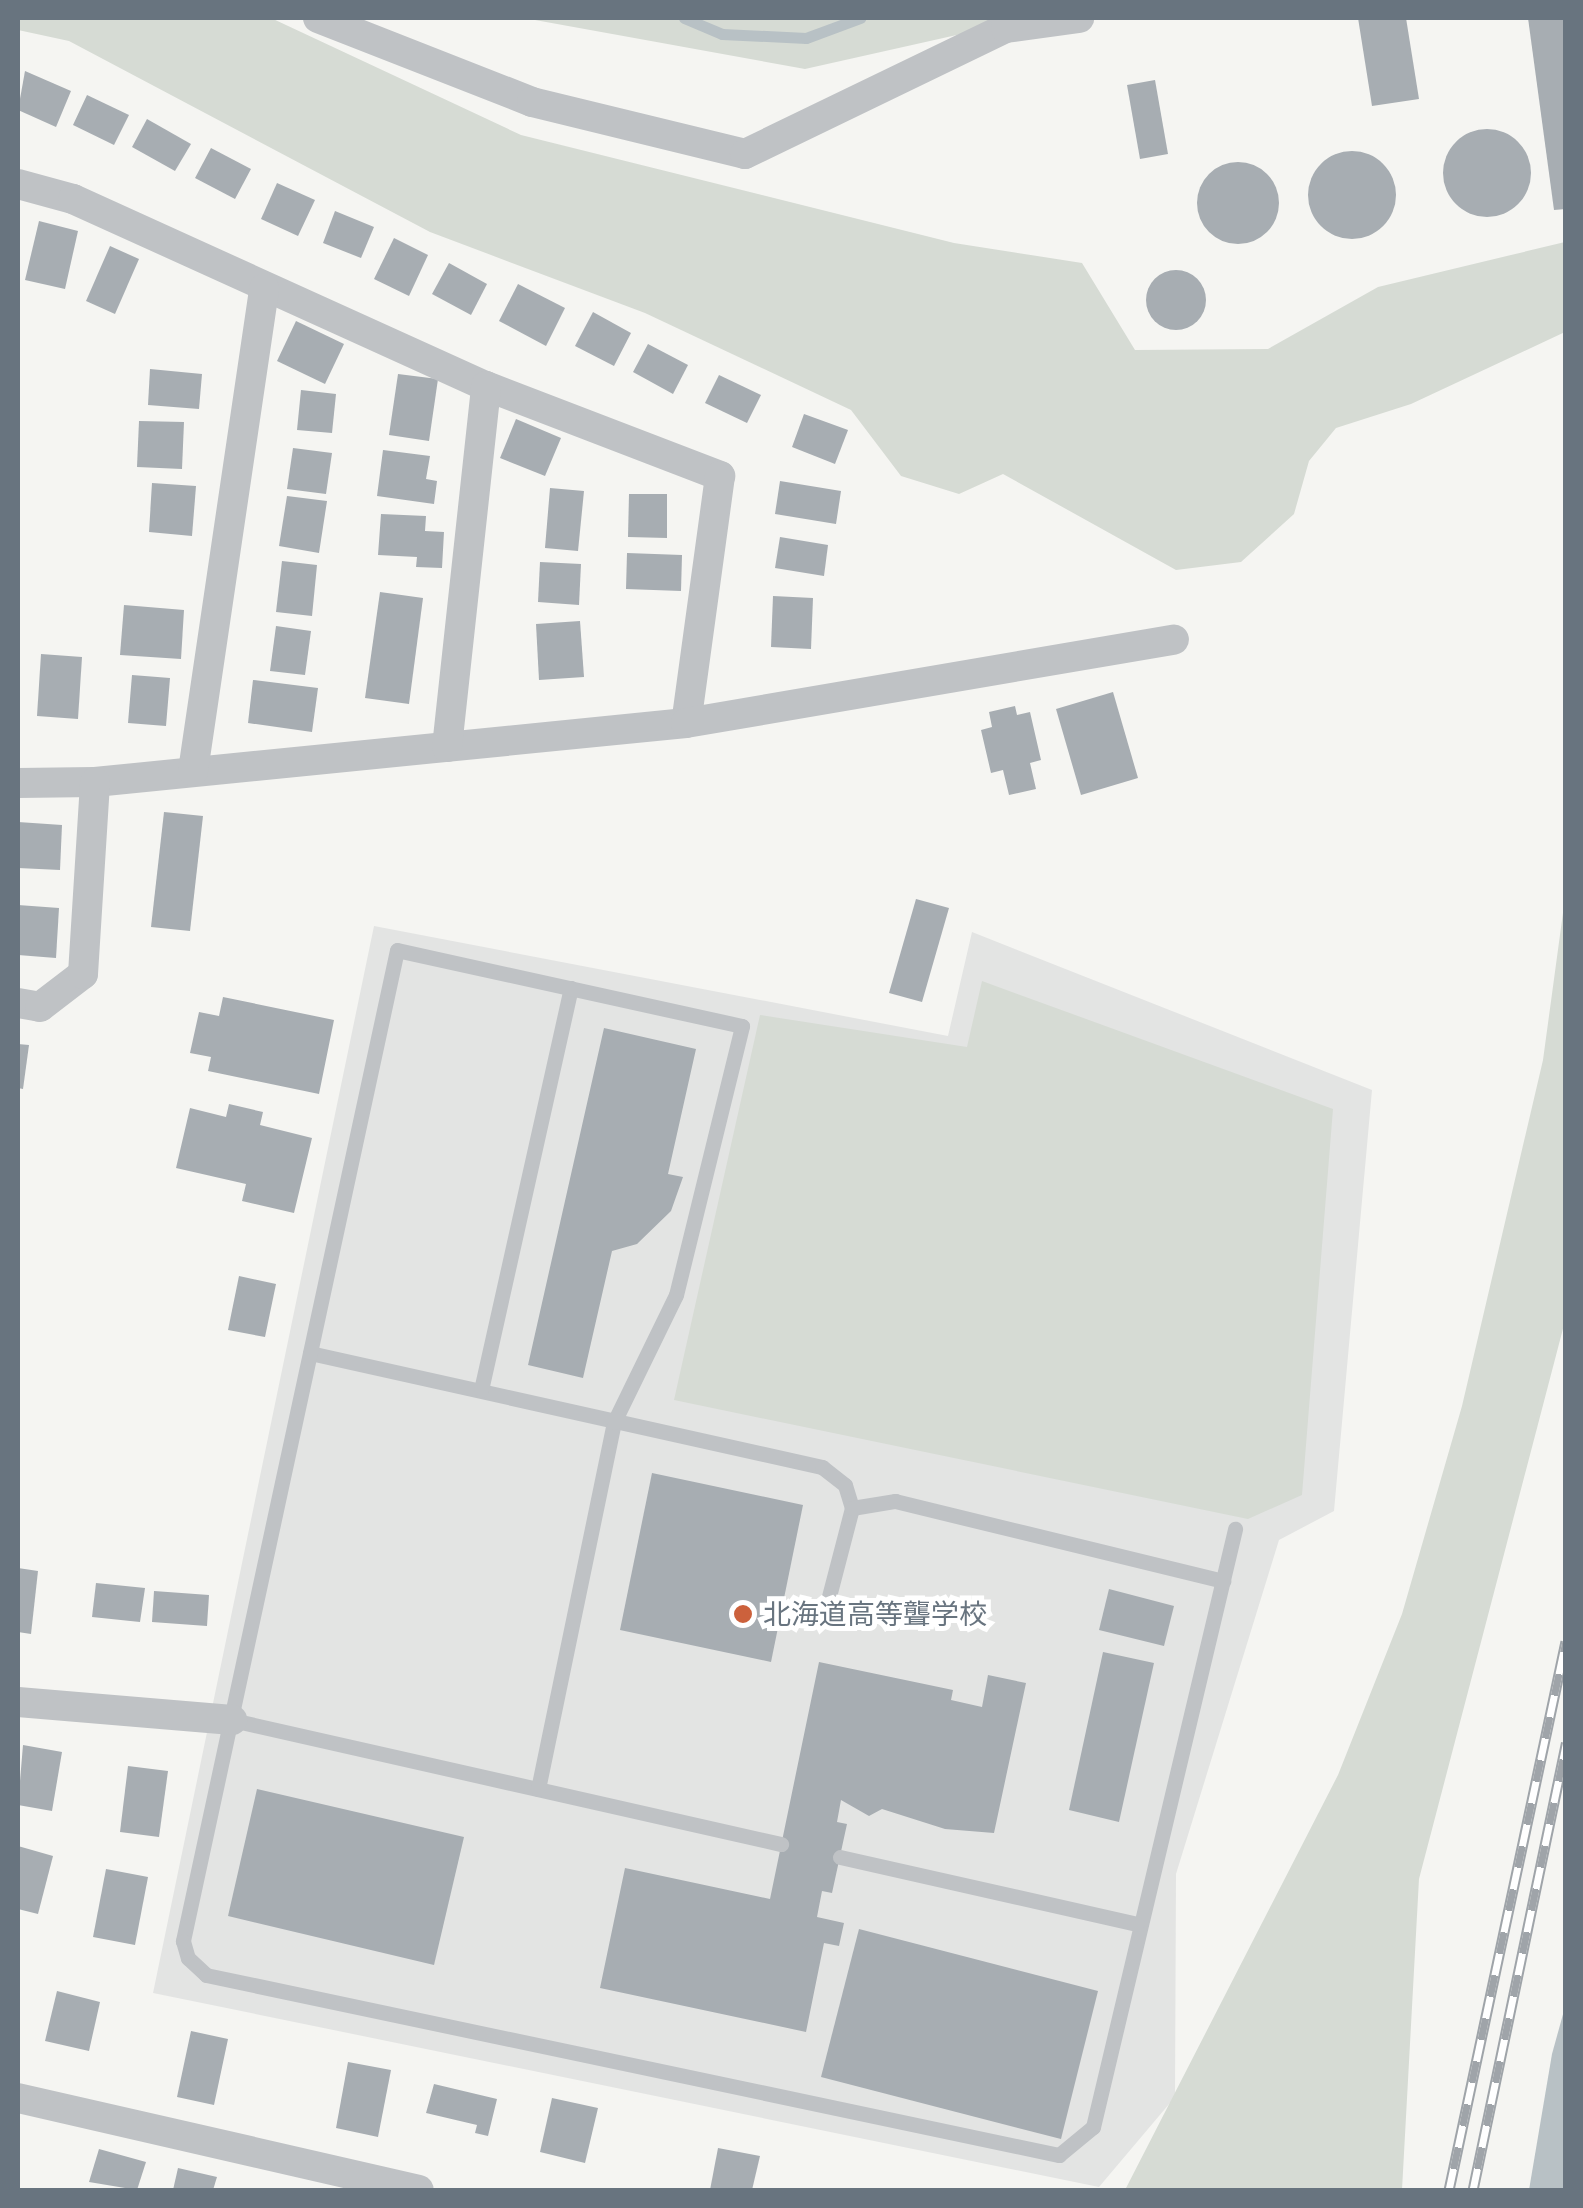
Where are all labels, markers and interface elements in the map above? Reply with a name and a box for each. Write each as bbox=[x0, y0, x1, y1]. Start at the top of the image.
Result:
place label: 北海道高等聾学校 bbox=[763, 1597, 987, 1631]
marker: 北海道高等聾学校 bbox=[732, 1603, 754, 1625]

